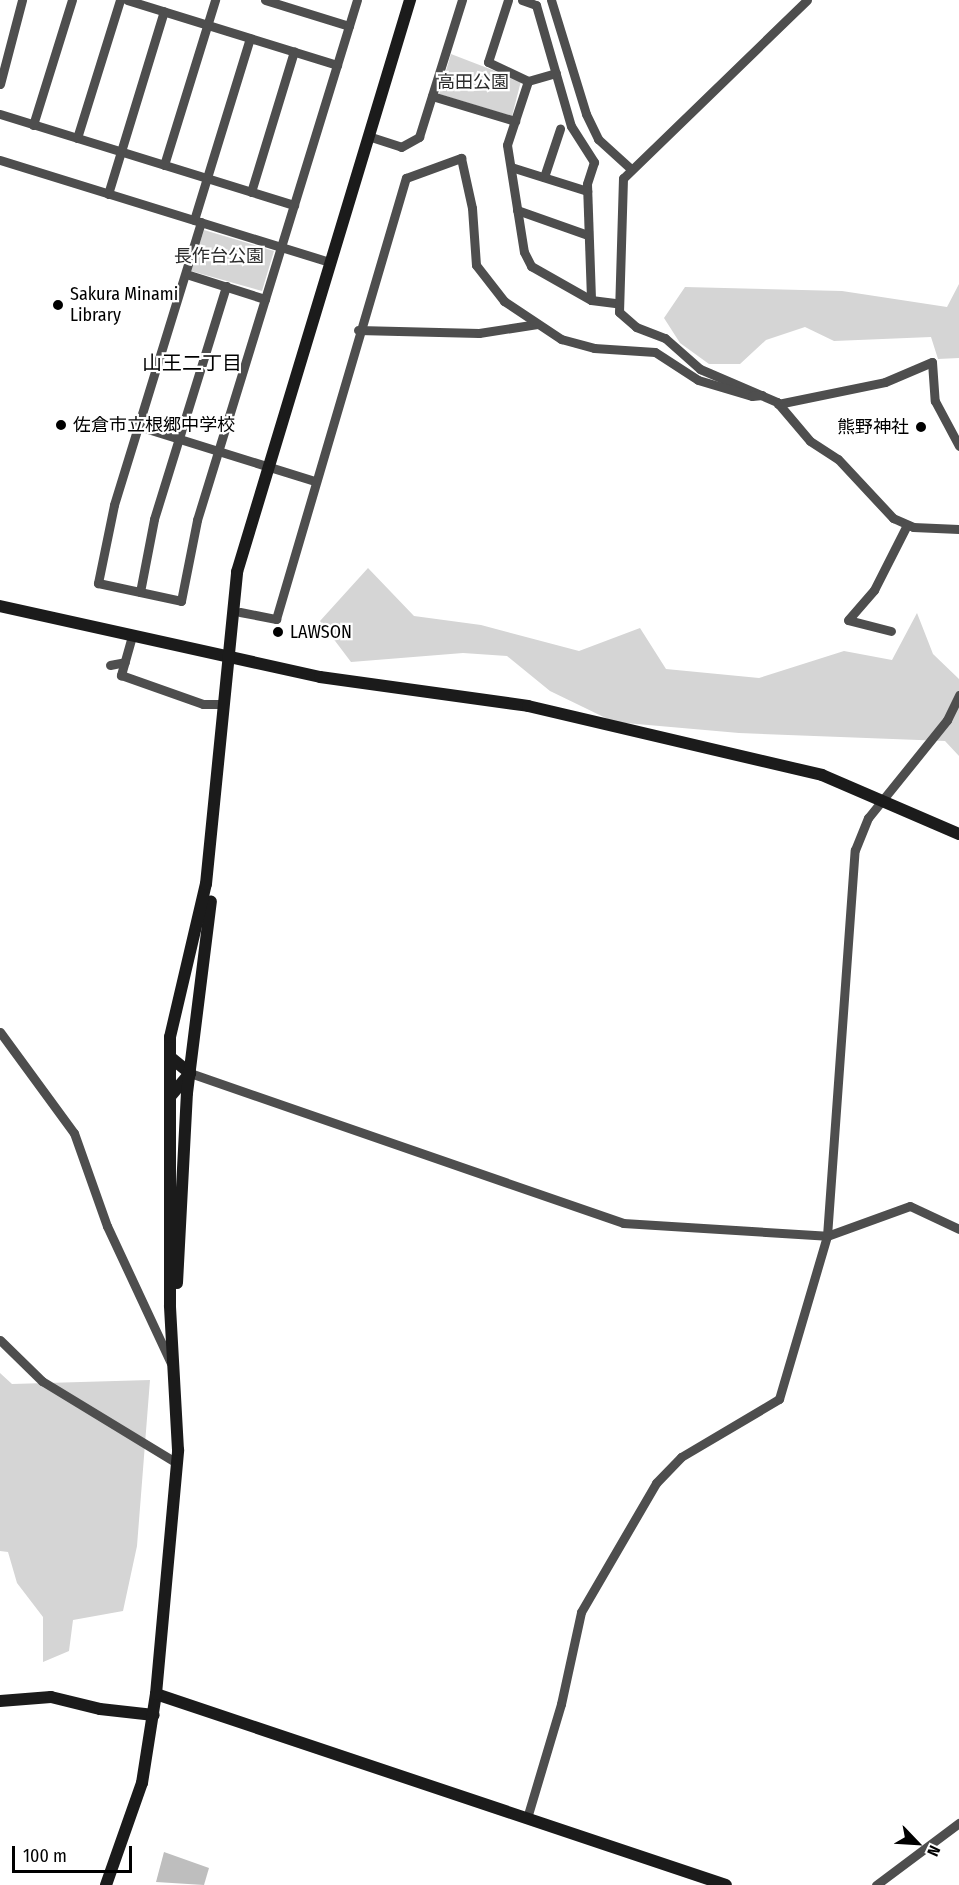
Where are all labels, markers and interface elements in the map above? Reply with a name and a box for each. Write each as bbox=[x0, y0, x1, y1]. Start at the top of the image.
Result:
park label: 高田公園 bbox=[437, 71, 509, 93]
park label: 長作台公園 bbox=[174, 245, 264, 267]
place label: Sakura Minami Library bbox=[70, 284, 178, 326]
marker: Sakura Minami Library bbox=[51, 298, 65, 312]
district label: 山王二丁目 bbox=[142, 351, 242, 375]
place label: 佐倉市立根郷中学校 bbox=[73, 414, 235, 436]
place label: 熊野神社 bbox=[837, 416, 909, 438]
marker: 佐倉市立根郷中学校 bbox=[54, 418, 68, 432]
marker: 熊野神社 bbox=[914, 420, 928, 434]
place label: LAWSON bbox=[290, 621, 352, 643]
marker: LAWSON bbox=[271, 625, 285, 639]
north arrow bbox=[887, 1813, 947, 1873]
scale bar bbox=[15, 1834, 135, 1872]
text: N bbox=[923, 1842, 944, 1859]
text: 100 m bbox=[23, 1845, 67, 1867]

